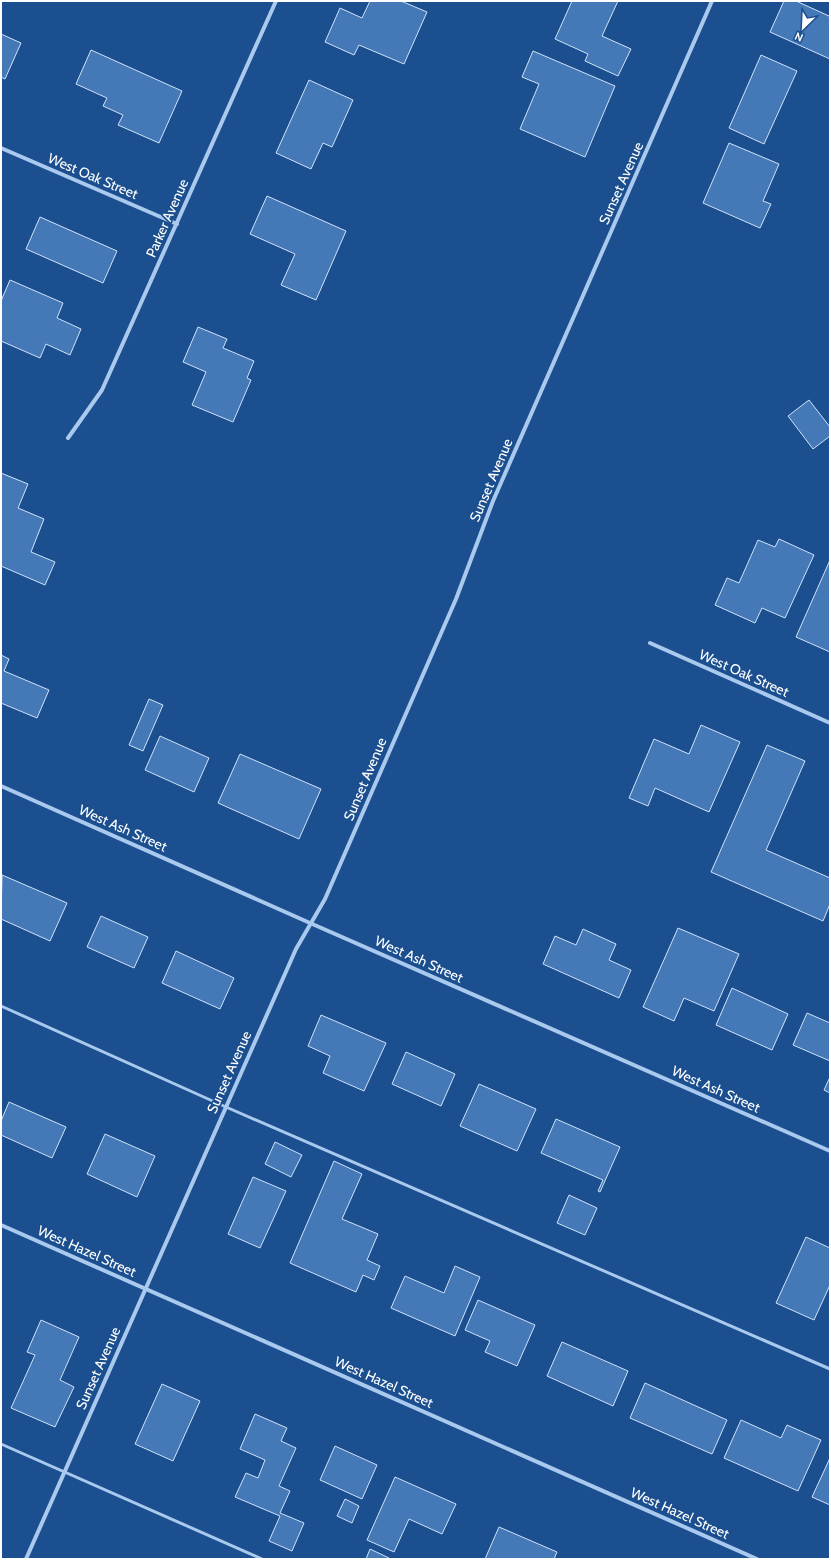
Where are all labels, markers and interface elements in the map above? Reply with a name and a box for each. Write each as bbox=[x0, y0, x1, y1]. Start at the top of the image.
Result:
north arrow bbox=[783, 8, 823, 48]
text: N bbox=[793, 29, 805, 45]
street label: Sunset Avenue bbox=[595, 139, 647, 227]
street label: West Oak Street bbox=[45, 149, 141, 203]
street label: Parker Avenue bbox=[142, 176, 192, 260]
street label: Sunset Avenue bbox=[465, 436, 517, 524]
street label: West Oak Street bbox=[696, 645, 792, 701]
street label: Sunset Avenue bbox=[339, 735, 391, 823]
street label: West Ash Street bbox=[76, 801, 170, 856]
street label: West Ash Street bbox=[372, 932, 466, 987]
street label: Sunset Avenue bbox=[203, 1028, 255, 1116]
street label: West Ash Street bbox=[669, 1062, 763, 1117]
street label: West Hazel Street bbox=[35, 1221, 139, 1281]
street label: Sunset Avenue bbox=[72, 1324, 124, 1412]
street label: West Hazel Street bbox=[332, 1352, 436, 1412]
street label: West Hazel Street bbox=[628, 1483, 732, 1543]

